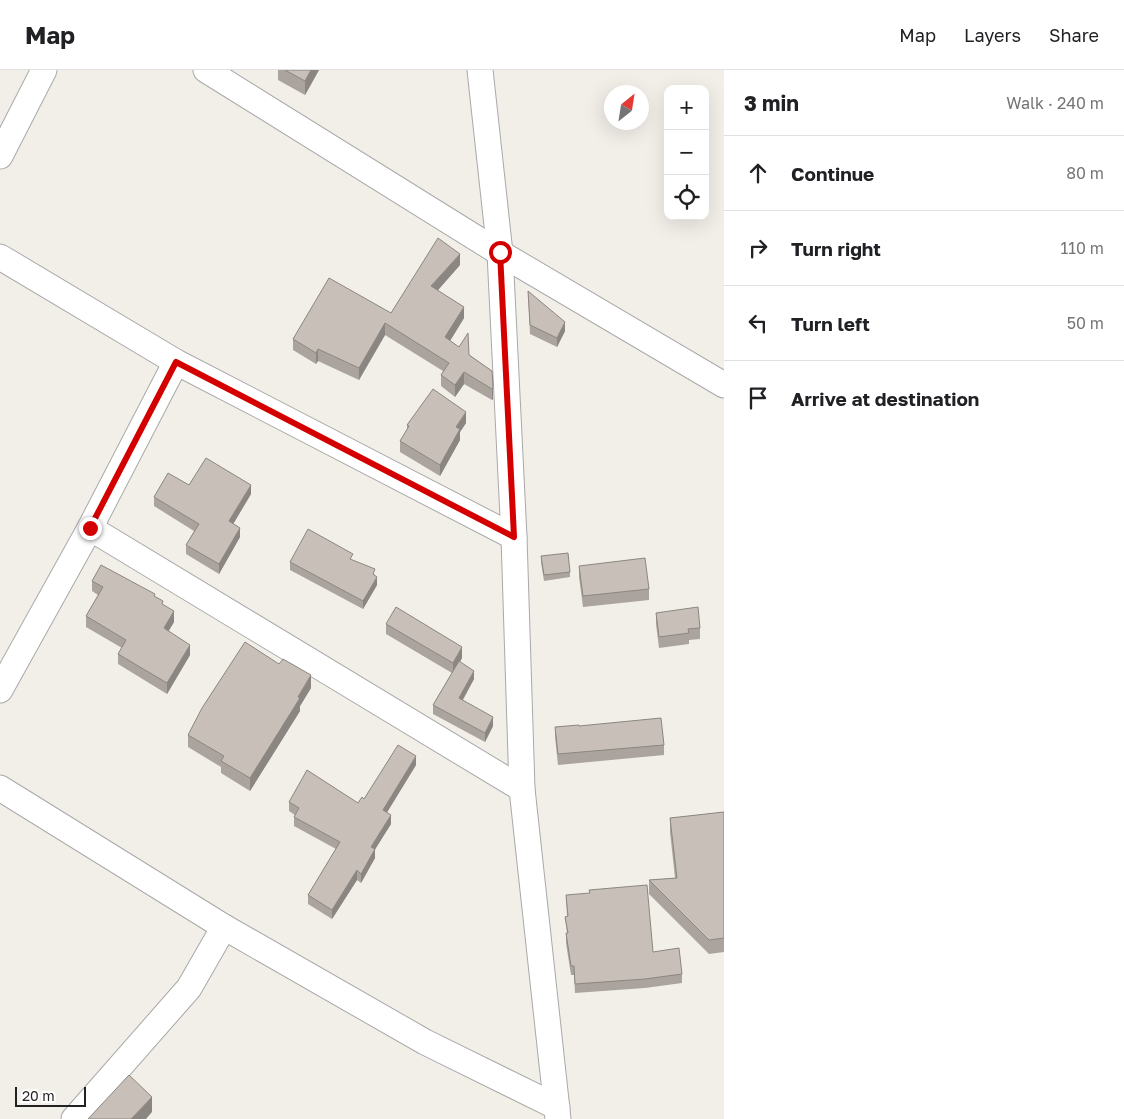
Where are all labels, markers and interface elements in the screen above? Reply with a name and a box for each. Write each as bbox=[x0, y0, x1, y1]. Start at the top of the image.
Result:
text: Map bbox=[25, 20, 75, 49]
text: Map bbox=[899, 24, 936, 46]
text: Layers bbox=[964, 24, 1021, 46]
text: Share bbox=[1049, 24, 1099, 46]
north arrow bbox=[604, 85, 649, 130]
map controls bbox=[664, 85, 709, 220]
button: + bbox=[664, 85, 709, 130]
text: 3 min bbox=[744, 90, 799, 116]
text: Walk · 240 m bbox=[1006, 93, 1104, 113]
button: − bbox=[664, 130, 709, 175]
icon: ahead bbox=[744, 159, 772, 187]
text: Continue bbox=[791, 162, 874, 185]
text: 80 m bbox=[1066, 163, 1104, 183]
button: locate bbox=[664, 175, 709, 220]
icon: right bbox=[744, 234, 772, 262]
text: Turn right bbox=[791, 237, 881, 260]
text: 110 m bbox=[1060, 238, 1104, 258]
route start bbox=[489, 241, 512, 264]
icon: left bbox=[744, 309, 772, 337]
text: Turn left bbox=[791, 312, 870, 335]
text: 50 m bbox=[1067, 313, 1104, 333]
icon: arrive bbox=[744, 384, 772, 412]
text: Arrive at destination bbox=[791, 387, 979, 410]
route end bbox=[79, 517, 102, 540]
scale bar bbox=[15, 1084, 86, 1107]
text: 20 m bbox=[22, 1087, 55, 1104]

